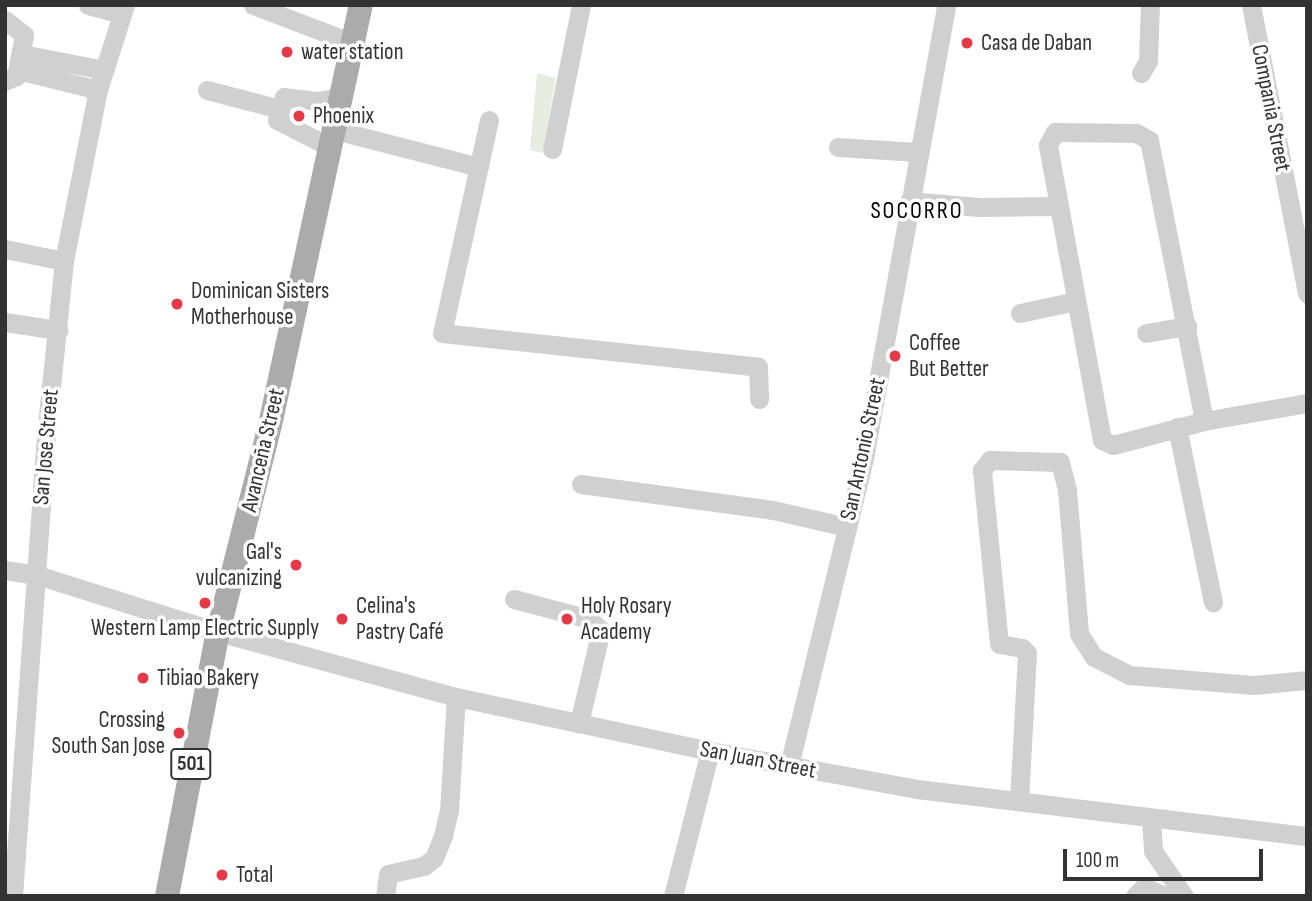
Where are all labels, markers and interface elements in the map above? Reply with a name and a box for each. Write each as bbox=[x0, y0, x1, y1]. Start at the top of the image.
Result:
place label: Casa de Daban bbox=[981, 29, 1092, 57]
marker: Casa de Daban bbox=[959, 35, 975, 51]
place label: water station bbox=[301, 38, 403, 66]
street label: Compania Street bbox=[1245, 42, 1297, 174]
marker: water station bbox=[279, 44, 295, 60]
place label: Phoenix bbox=[313, 102, 374, 130]
marker: Phoenix bbox=[291, 108, 307, 124]
district label: SOCORRO bbox=[871, 197, 963, 225]
place label: Dominican Sisters Motherhouse bbox=[191, 277, 329, 331]
marker: Dominican Sisters Motherhouse bbox=[169, 296, 185, 312]
place label: Coffee But Better bbox=[909, 329, 989, 383]
marker: Coffee But Better bbox=[887, 348, 903, 364]
street label: San Antonio Street bbox=[834, 375, 892, 523]
street label: Avanceña Street bbox=[235, 385, 291, 515]
street label: San Jose Street bbox=[27, 388, 65, 506]
place label: Gal's vulcanizing bbox=[196, 538, 282, 592]
marker: Gal's vulcanizing bbox=[288, 557, 304, 573]
place label: Celina's Pastry Café bbox=[356, 592, 444, 646]
place label: Holy Rosary Academy bbox=[581, 592, 672, 646]
marker: Western Lamp Electric Supply bbox=[197, 595, 213, 611]
marker: Celina's Pastry Café bbox=[334, 611, 350, 627]
marker: Holy Rosary Academy bbox=[559, 611, 575, 627]
place label: Western Lamp Electric Supply bbox=[91, 614, 319, 642]
place label: Tibiao Bakery bbox=[157, 664, 259, 692]
marker: Tibiao Bakery bbox=[135, 670, 151, 686]
place label: Crossing South San Jose bbox=[52, 706, 165, 760]
marker: Crossing South San Jose bbox=[171, 725, 187, 741]
street label: San Juan Street bbox=[698, 735, 818, 785]
road number: 501 bbox=[170, 746, 212, 782]
scale bar bbox=[1067, 834, 1266, 878]
text: 100 m bbox=[1076, 848, 1119, 873]
place label: Total bbox=[236, 861, 273, 889]
marker: Total bbox=[214, 867, 230, 883]

